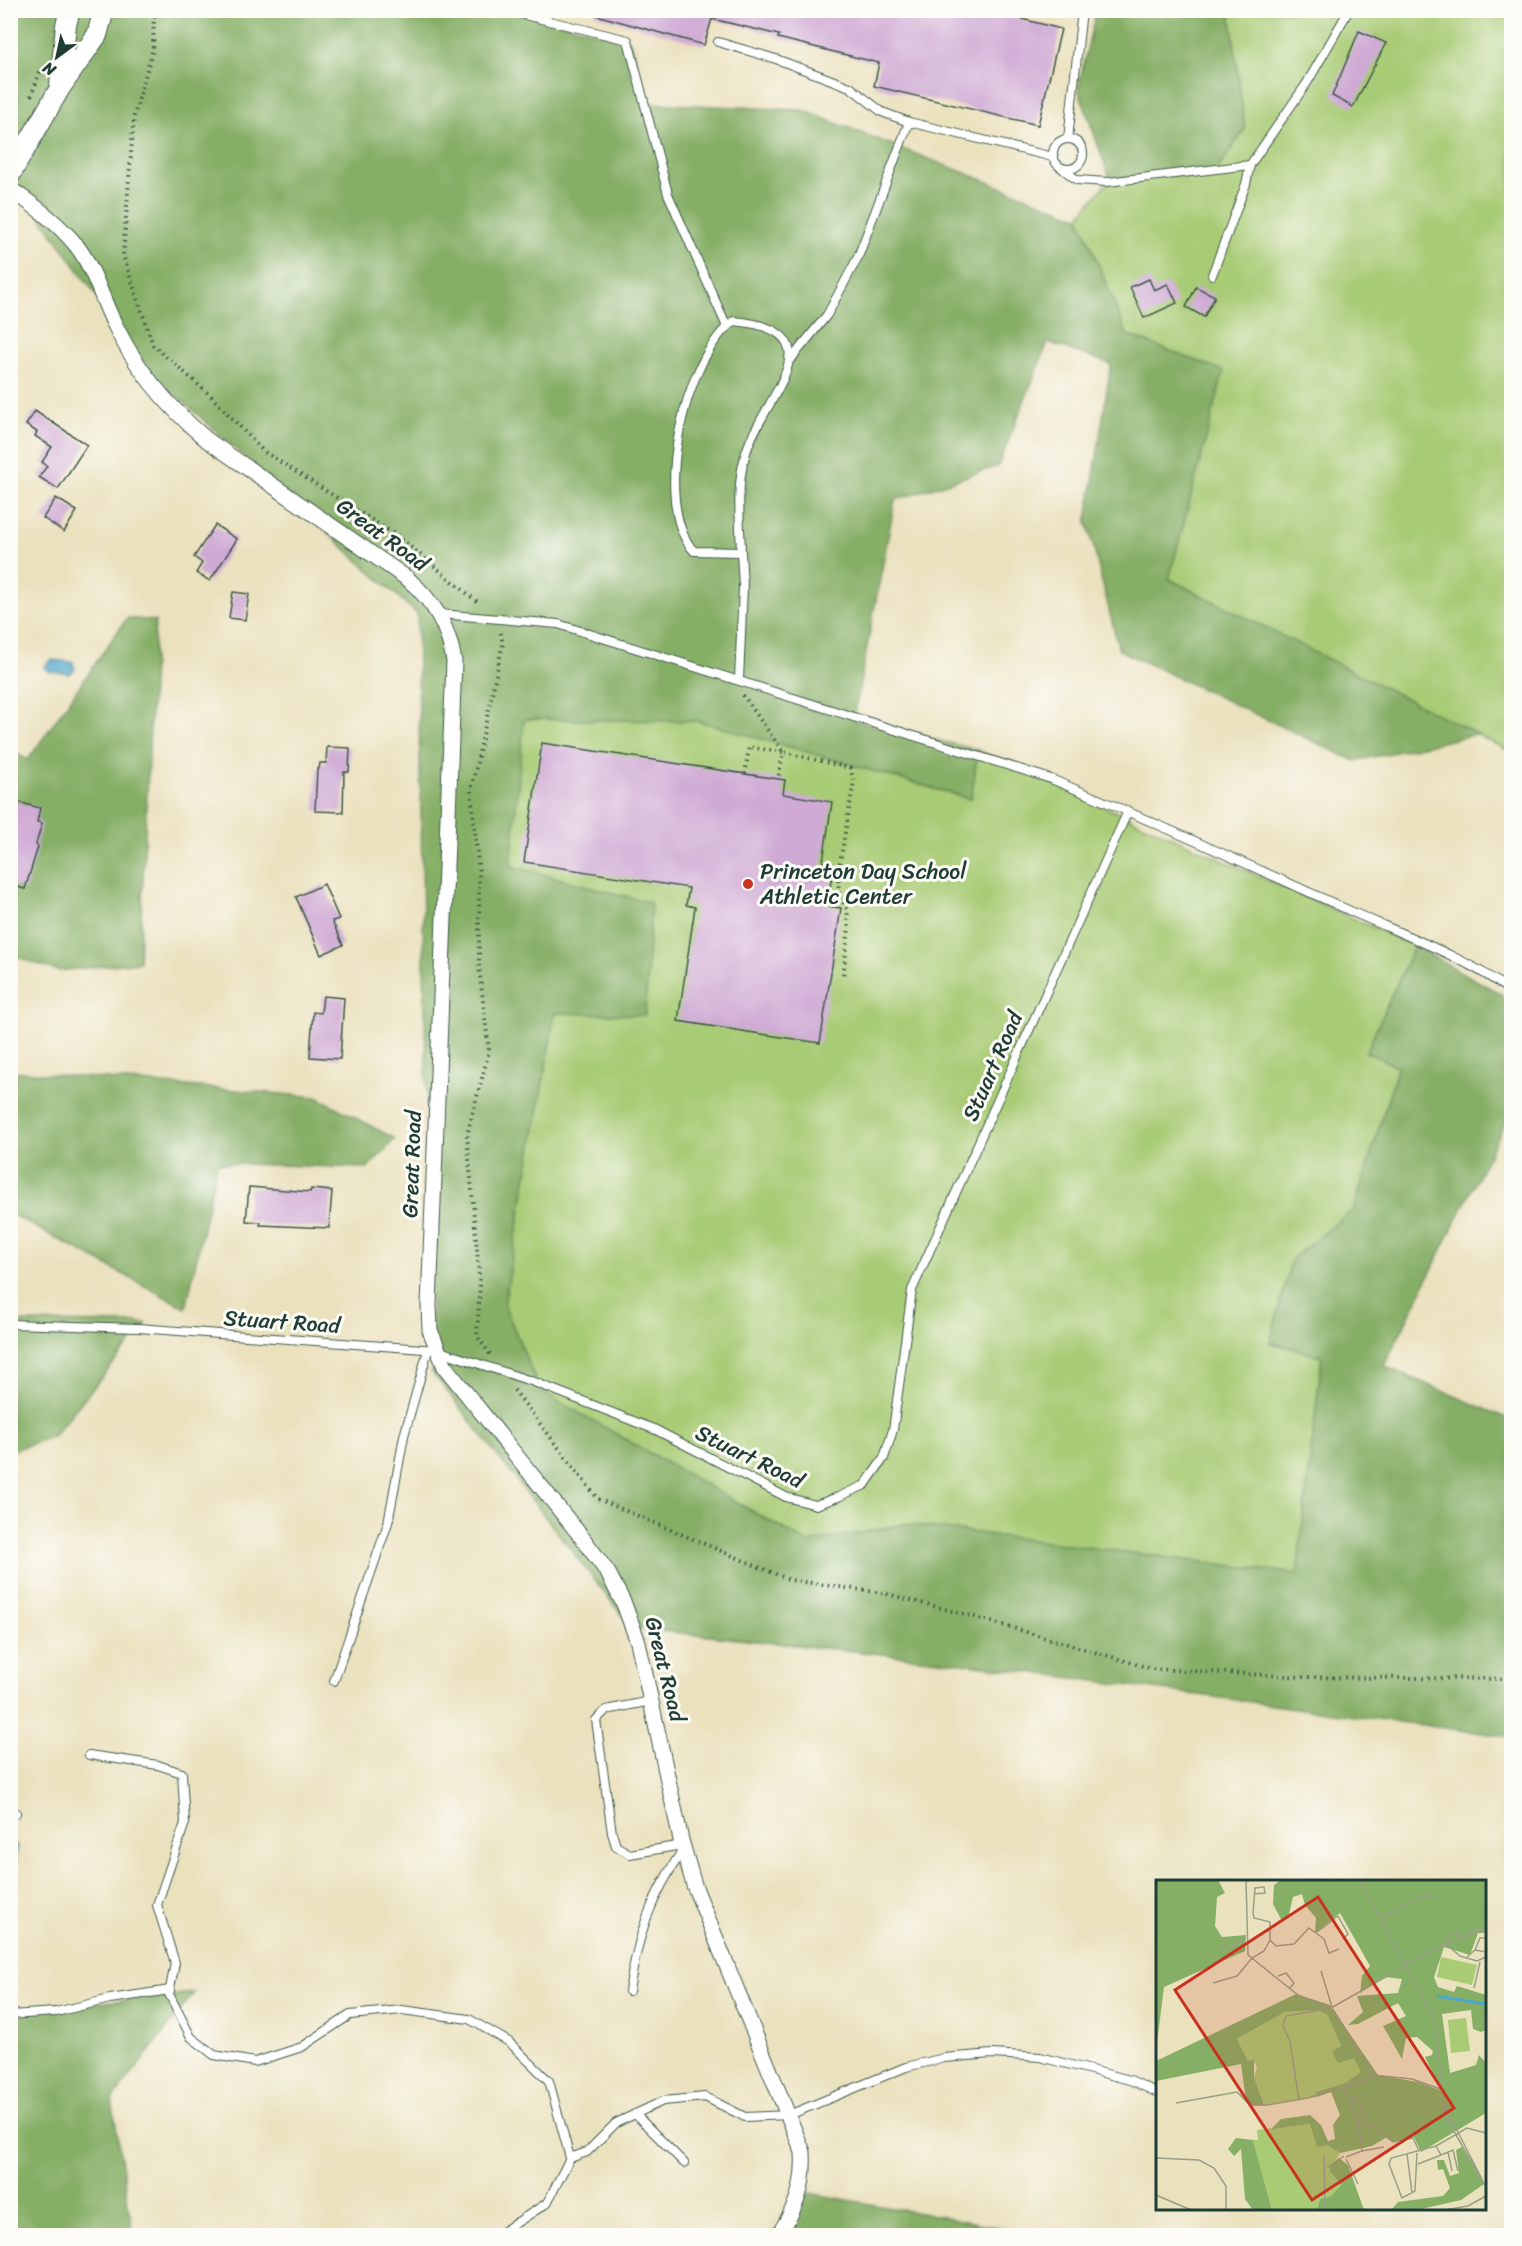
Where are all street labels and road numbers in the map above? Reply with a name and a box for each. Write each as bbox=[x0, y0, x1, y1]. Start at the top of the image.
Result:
street label: Great Road bbox=[328, 487, 439, 583]
street label: Stuart Road bbox=[951, 1004, 1035, 1127]
street label: Great Road bbox=[390, 1108, 433, 1218]
street label: Stuart Road bbox=[222, 1298, 343, 1345]
street label: Stuart Road bbox=[689, 1413, 812, 1500]
street label: Great Road bbox=[634, 1612, 698, 1727]

